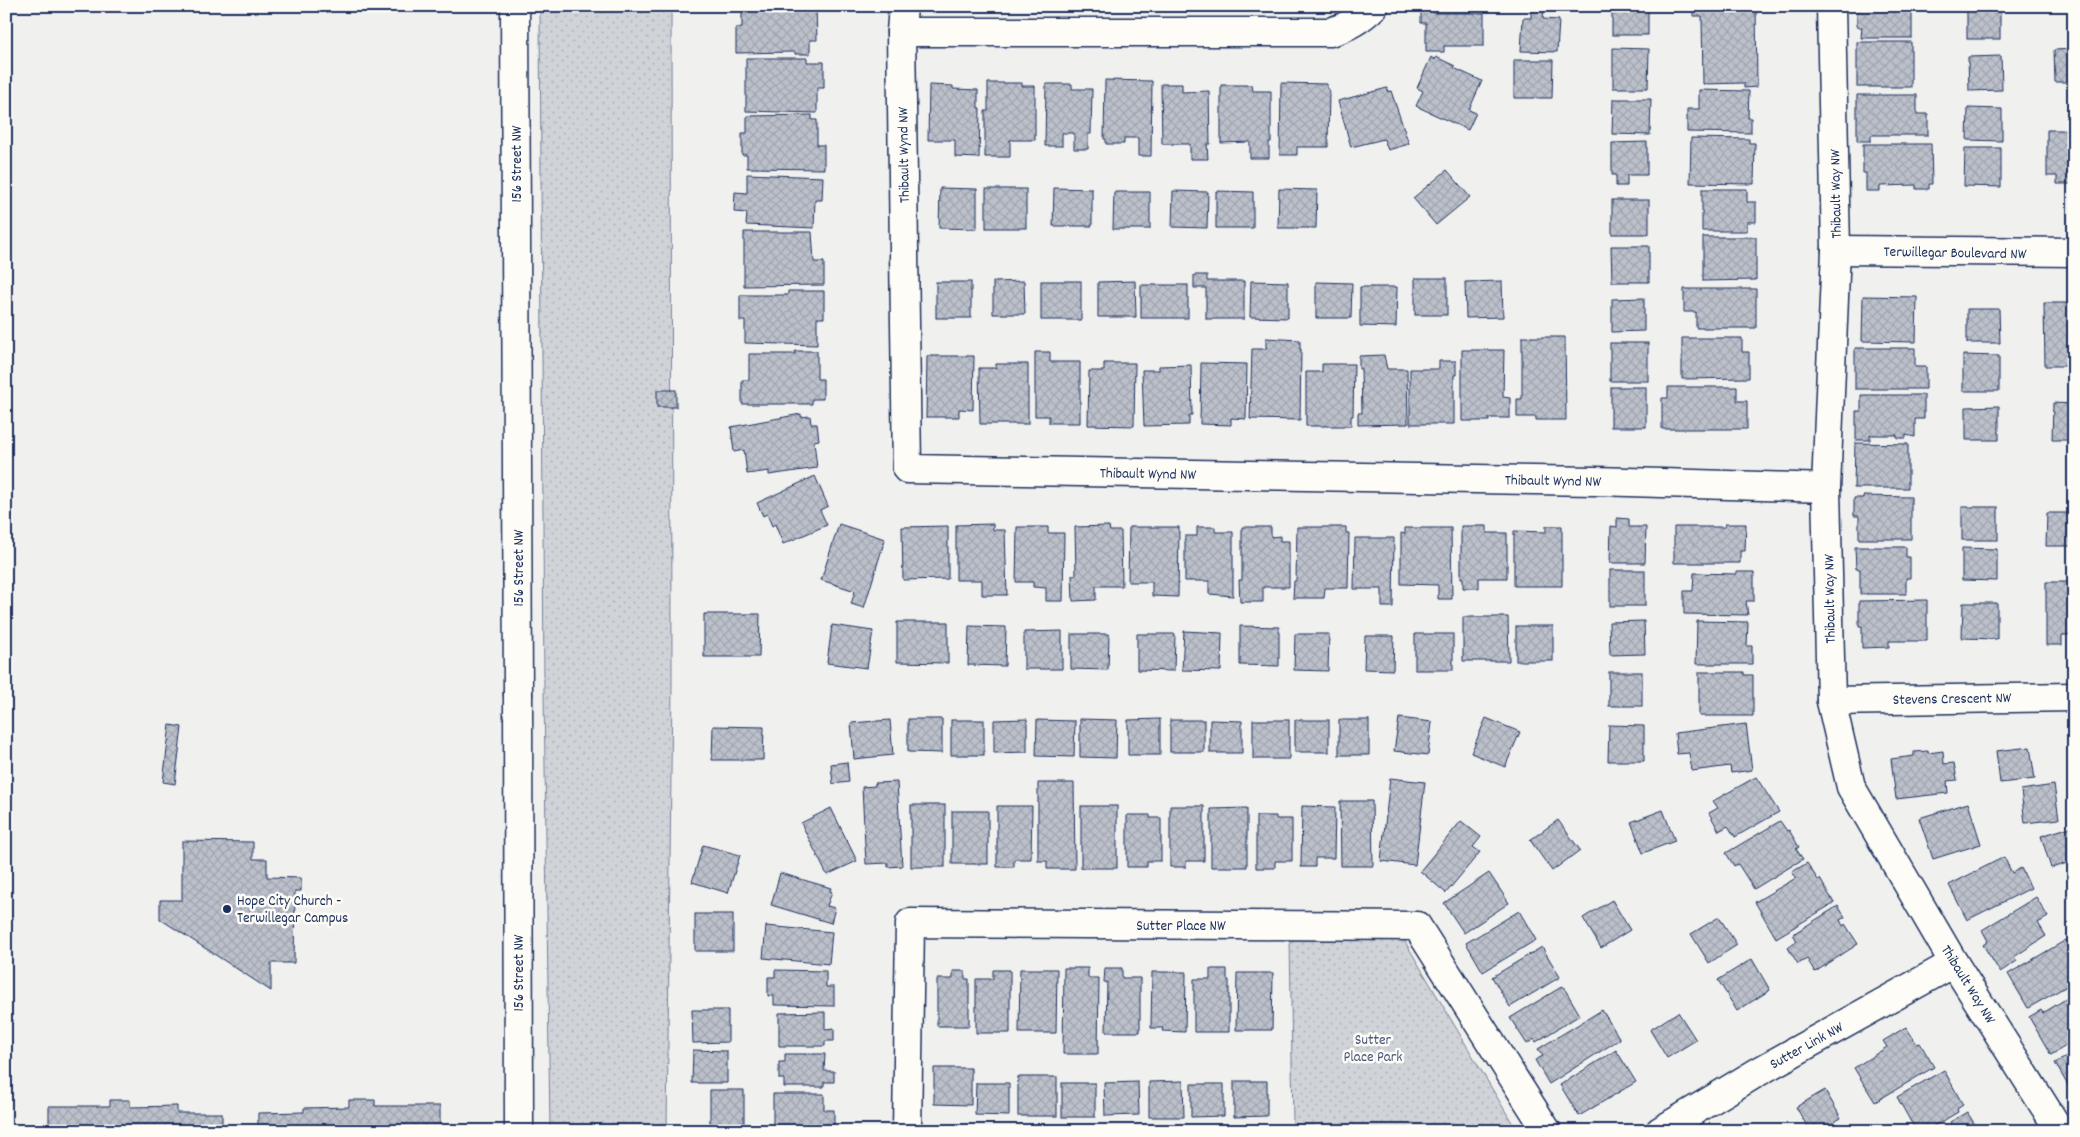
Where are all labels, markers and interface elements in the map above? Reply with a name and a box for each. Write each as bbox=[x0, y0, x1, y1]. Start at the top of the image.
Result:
street label: Thibault Wynd NW bbox=[893, 106, 917, 203]
street label: 156 Street NW bbox=[507, 125, 529, 202]
street label: Thibault Way NW bbox=[1825, 149, 1849, 239]
street label: Terwillegar Boulevard NW bbox=[1883, 242, 2027, 266]
street label: Thibault Wynd NW bbox=[1100, 463, 1197, 487]
street label: Thibault Wynd NW bbox=[1505, 470, 1602, 494]
street label: 156 Street NW bbox=[509, 529, 531, 606]
street label: Thibault Way NW bbox=[1819, 554, 1843, 644]
street label: Stevens Crescent NW bbox=[1892, 688, 2012, 712]
place label: Hope City Church - Terwillegar Campus bbox=[237, 891, 348, 930]
marker: Hope City Church - Terwillegar Campus bbox=[221, 903, 233, 915]
street label: Sutter Place NW bbox=[1136, 916, 1226, 938]
street label: 156 Street NW bbox=[509, 934, 531, 1011]
street label: Thibault Way NW bbox=[1934, 941, 2001, 1029]
street label: Sutter Link NW bbox=[1766, 1017, 1848, 1076]
park label: Sutter Place Park bbox=[1343, 1030, 1403, 1069]

